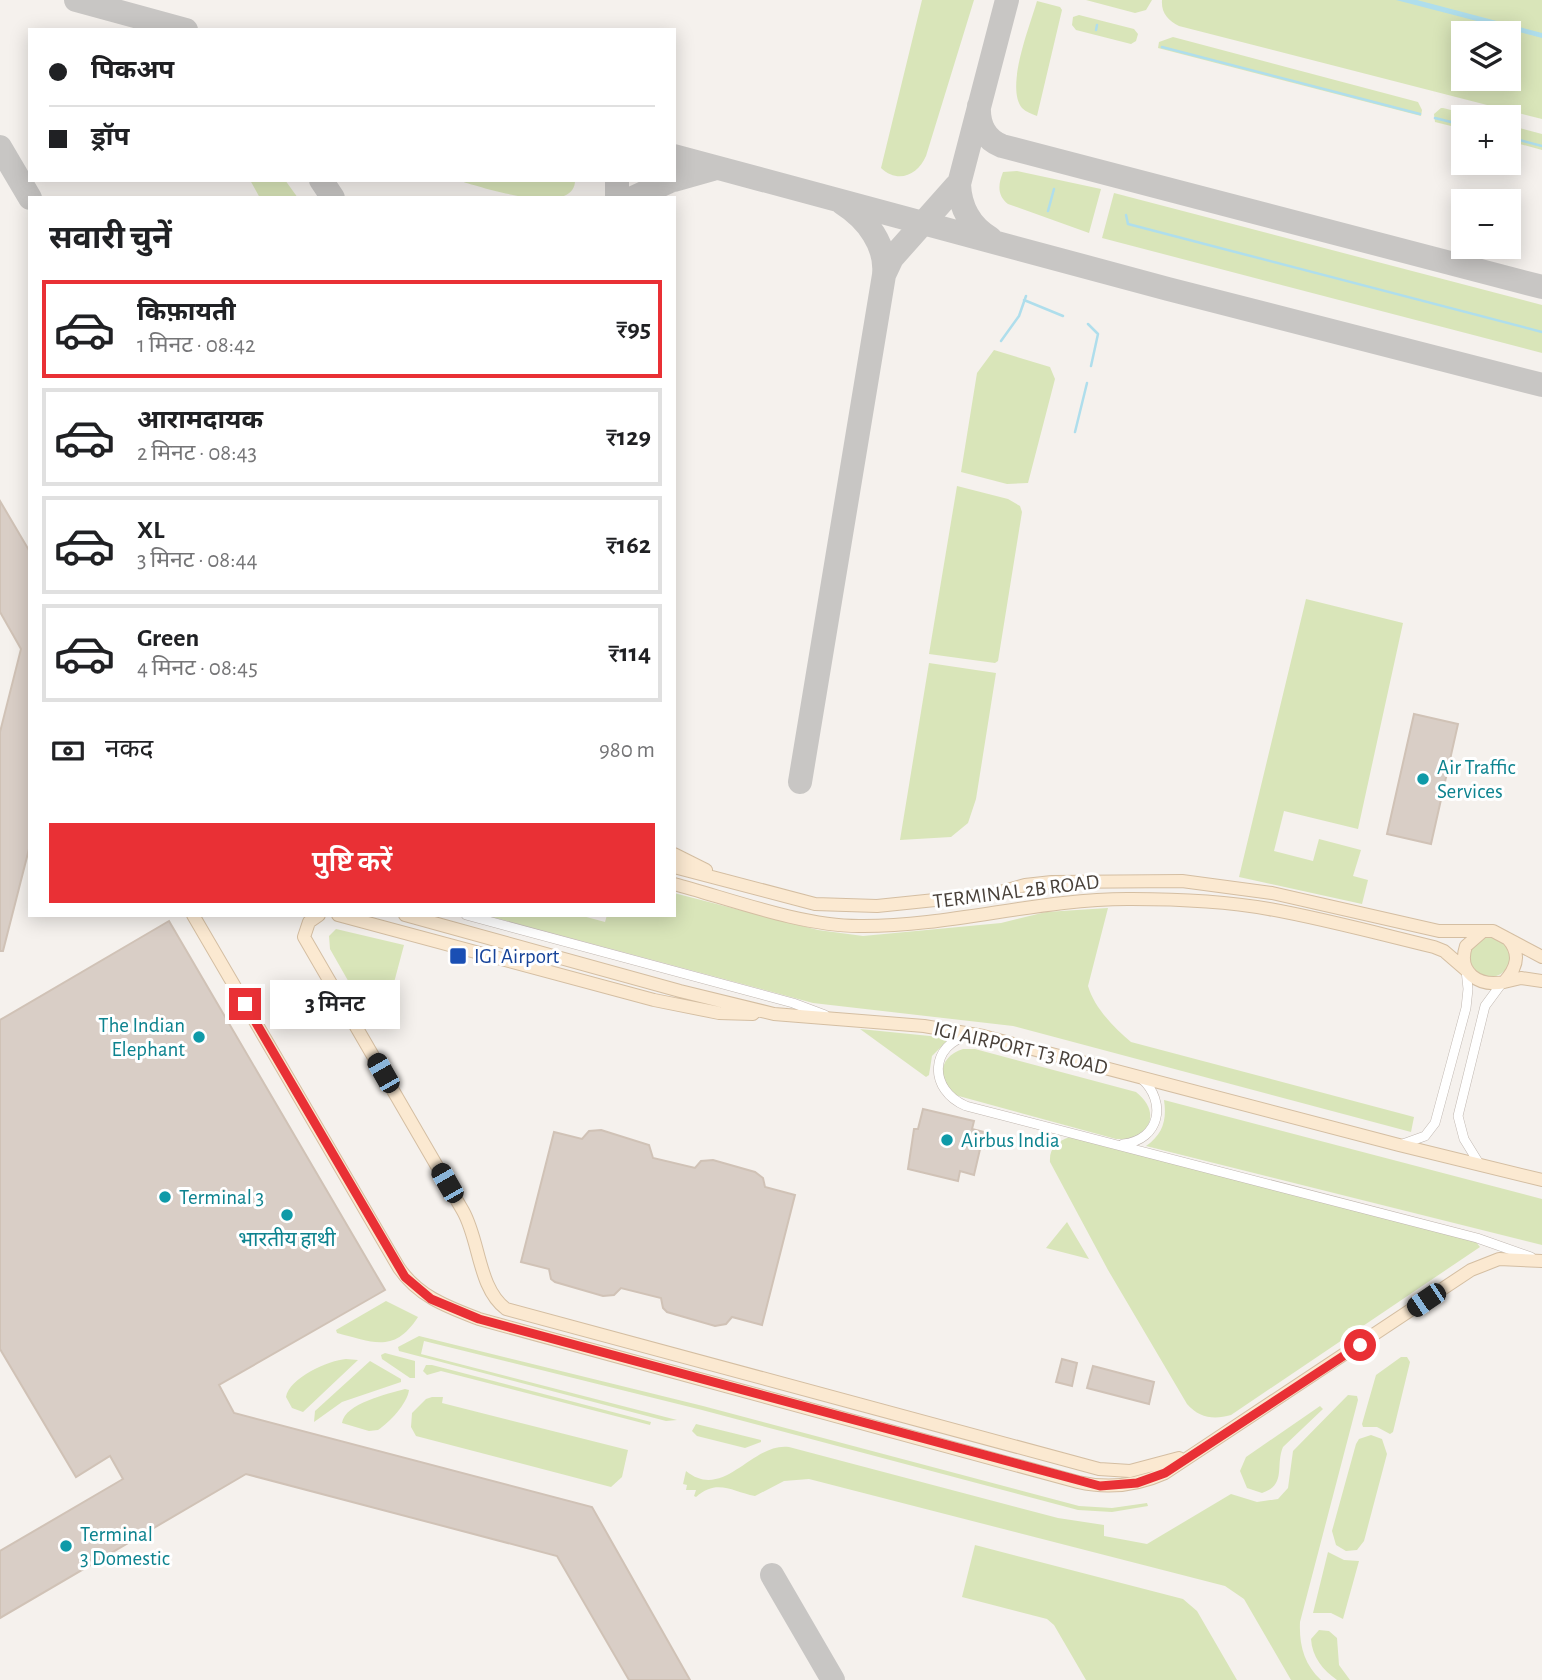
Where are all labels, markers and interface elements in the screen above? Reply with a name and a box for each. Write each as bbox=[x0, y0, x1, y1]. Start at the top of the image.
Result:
map controls bbox=[1451, 21, 1521, 259]
button: layers bbox=[1451, 21, 1521, 91]
text: पिकअप bbox=[91, 57, 174, 83]
button: + bbox=[1451, 105, 1521, 175]
text: ड्रॉप bbox=[91, 124, 129, 150]
button: − bbox=[1451, 189, 1521, 259]
text: सवारी चुनें bbox=[49, 222, 172, 254]
icon: car bbox=[53, 298, 116, 361]
text: किफ़ायती bbox=[137, 299, 236, 325]
text: ₹95 bbox=[616, 316, 651, 342]
text: 1 मिनट · 08:42 bbox=[137, 334, 255, 357]
icon: car bbox=[53, 406, 116, 469]
text: आरामदायक bbox=[137, 407, 263, 433]
text: ₹129 bbox=[606, 424, 651, 450]
text: 2 मिनट · 08:43 bbox=[137, 442, 257, 465]
icon: car bbox=[53, 514, 116, 577]
text: XL bbox=[137, 517, 164, 543]
text: ₹162 bbox=[606, 532, 651, 558]
text: 3 मिनट · 08:44 bbox=[137, 549, 258, 572]
icon: car bbox=[53, 622, 116, 685]
text: Green bbox=[137, 625, 199, 651]
text: ₹114 bbox=[608, 640, 651, 666]
text: 4 मिनट · 08:45 bbox=[137, 657, 258, 680]
icon: cash bbox=[49, 732, 87, 770]
text: नकद bbox=[105, 736, 153, 762]
text: 980 m bbox=[599, 739, 655, 762]
place label: Air Traffic Services bbox=[1437, 757, 1516, 802]
marker: Air Traffic Services bbox=[1415, 771, 1431, 787]
button: पुष्टि करें bbox=[49, 823, 655, 903]
street label: TERMINAL 2B ROAD bbox=[932, 871, 1100, 912]
marker: IGI Airport bbox=[448, 946, 468, 966]
place label: IGI Airport bbox=[474, 946, 560, 967]
callout: 3 मिनट bbox=[270, 979, 399, 1028]
route end bbox=[229, 988, 261, 1020]
text: 3 मिनट bbox=[305, 993, 365, 1016]
place label: The Indian Elephant bbox=[98, 1015, 185, 1060]
street label: IGI AIRPORT T3 ROAD bbox=[932, 1018, 1110, 1079]
marker: The Indian Elephant bbox=[191, 1029, 207, 1045]
car bbox=[364, 1050, 403, 1096]
place label: Airbus India bbox=[961, 1130, 1060, 1151]
marker: Airbus India bbox=[939, 1132, 955, 1148]
car bbox=[428, 1160, 467, 1206]
place label: Terminal 3 bbox=[179, 1187, 264, 1208]
marker: Terminal 3 bbox=[157, 1189, 173, 1205]
marker: भारतीय हाथी bbox=[279, 1207, 295, 1223]
place label: भारतीय हाथी bbox=[238, 1227, 336, 1250]
car bbox=[1403, 1280, 1450, 1320]
route start bbox=[1344, 1329, 1376, 1361]
place label: Terminal 3 Domestic bbox=[80, 1524, 170, 1569]
marker: Terminal 3 Domestic bbox=[58, 1538, 74, 1554]

